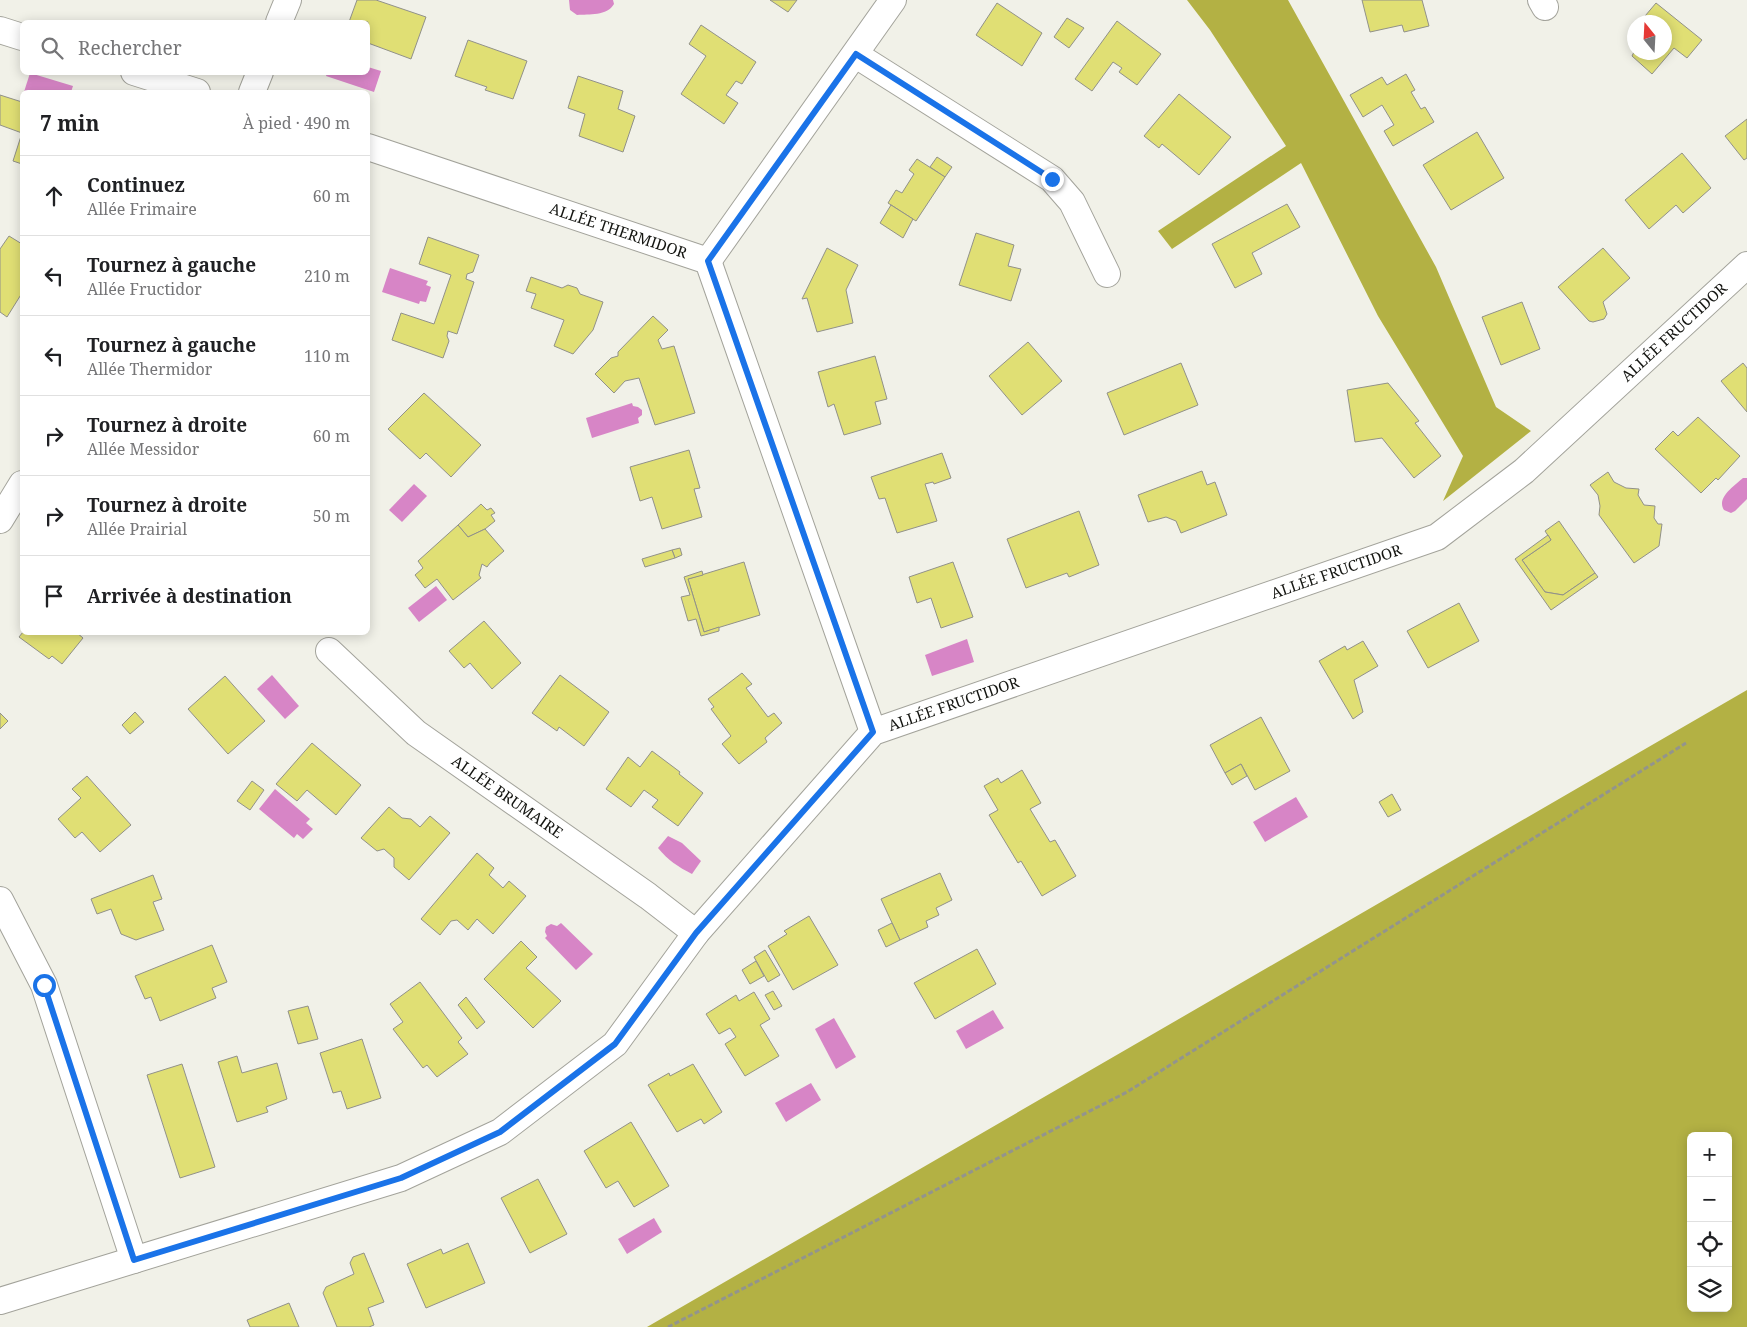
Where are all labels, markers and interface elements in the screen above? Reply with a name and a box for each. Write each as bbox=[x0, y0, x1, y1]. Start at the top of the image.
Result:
north arrow bbox=[1627, 15, 1672, 60]
search box bbox=[20, 20, 370, 75]
icon: search bbox=[38, 34, 66, 62]
text: Rechercher bbox=[78, 35, 182, 61]
text: 7 min bbox=[40, 109, 99, 137]
text: À pied · 490 m bbox=[243, 112, 350, 134]
route end bbox=[1041, 168, 1064, 191]
text: Continuez bbox=[87, 172, 185, 198]
icon: ahead bbox=[40, 182, 68, 210]
text: 60 m bbox=[313, 185, 350, 207]
text: Allée Frimaire bbox=[87, 198, 197, 220]
street label: ALLÉE THERMIDOR bbox=[547, 198, 690, 262]
text: Tournez à gauche bbox=[87, 252, 256, 278]
icon: left bbox=[40, 262, 68, 290]
text: 210 m bbox=[304, 265, 350, 287]
text: Allée Fructidor bbox=[87, 278, 202, 300]
street label: ALLÉE FRUCTIDOR bbox=[1616, 278, 1731, 385]
text: Tournez à gauche bbox=[87, 332, 256, 358]
icon: left bbox=[40, 342, 68, 370]
text: 110 m bbox=[304, 345, 350, 367]
text: Allée Thermidor bbox=[87, 358, 212, 380]
text: Tournez à droite bbox=[87, 412, 247, 438]
icon: right bbox=[40, 422, 68, 450]
text: 60 m bbox=[313, 425, 350, 447]
text: Allée Messidor bbox=[87, 438, 199, 460]
text: Tournez à droite bbox=[87, 492, 247, 518]
icon: right bbox=[40, 502, 68, 530]
text: 50 m bbox=[313, 505, 350, 527]
text: Allée Prairial bbox=[87, 518, 187, 540]
street label: ALLÉE FRUCTIDOR bbox=[1268, 539, 1404, 603]
icon: arrive bbox=[40, 582, 68, 610]
text: Arrivée à destination bbox=[87, 583, 292, 609]
street label: ALLÉE FRUCTIDOR bbox=[885, 671, 1022, 735]
street label: ALLÉE BRUMAIRE bbox=[448, 750, 567, 842]
route start bbox=[33, 974, 56, 997]
map controls bbox=[1687, 1132, 1732, 1312]
button: + bbox=[1687, 1132, 1732, 1177]
button: − bbox=[1687, 1177, 1732, 1222]
button: locate bbox=[1687, 1222, 1732, 1267]
button: layers bbox=[1687, 1267, 1732, 1312]

